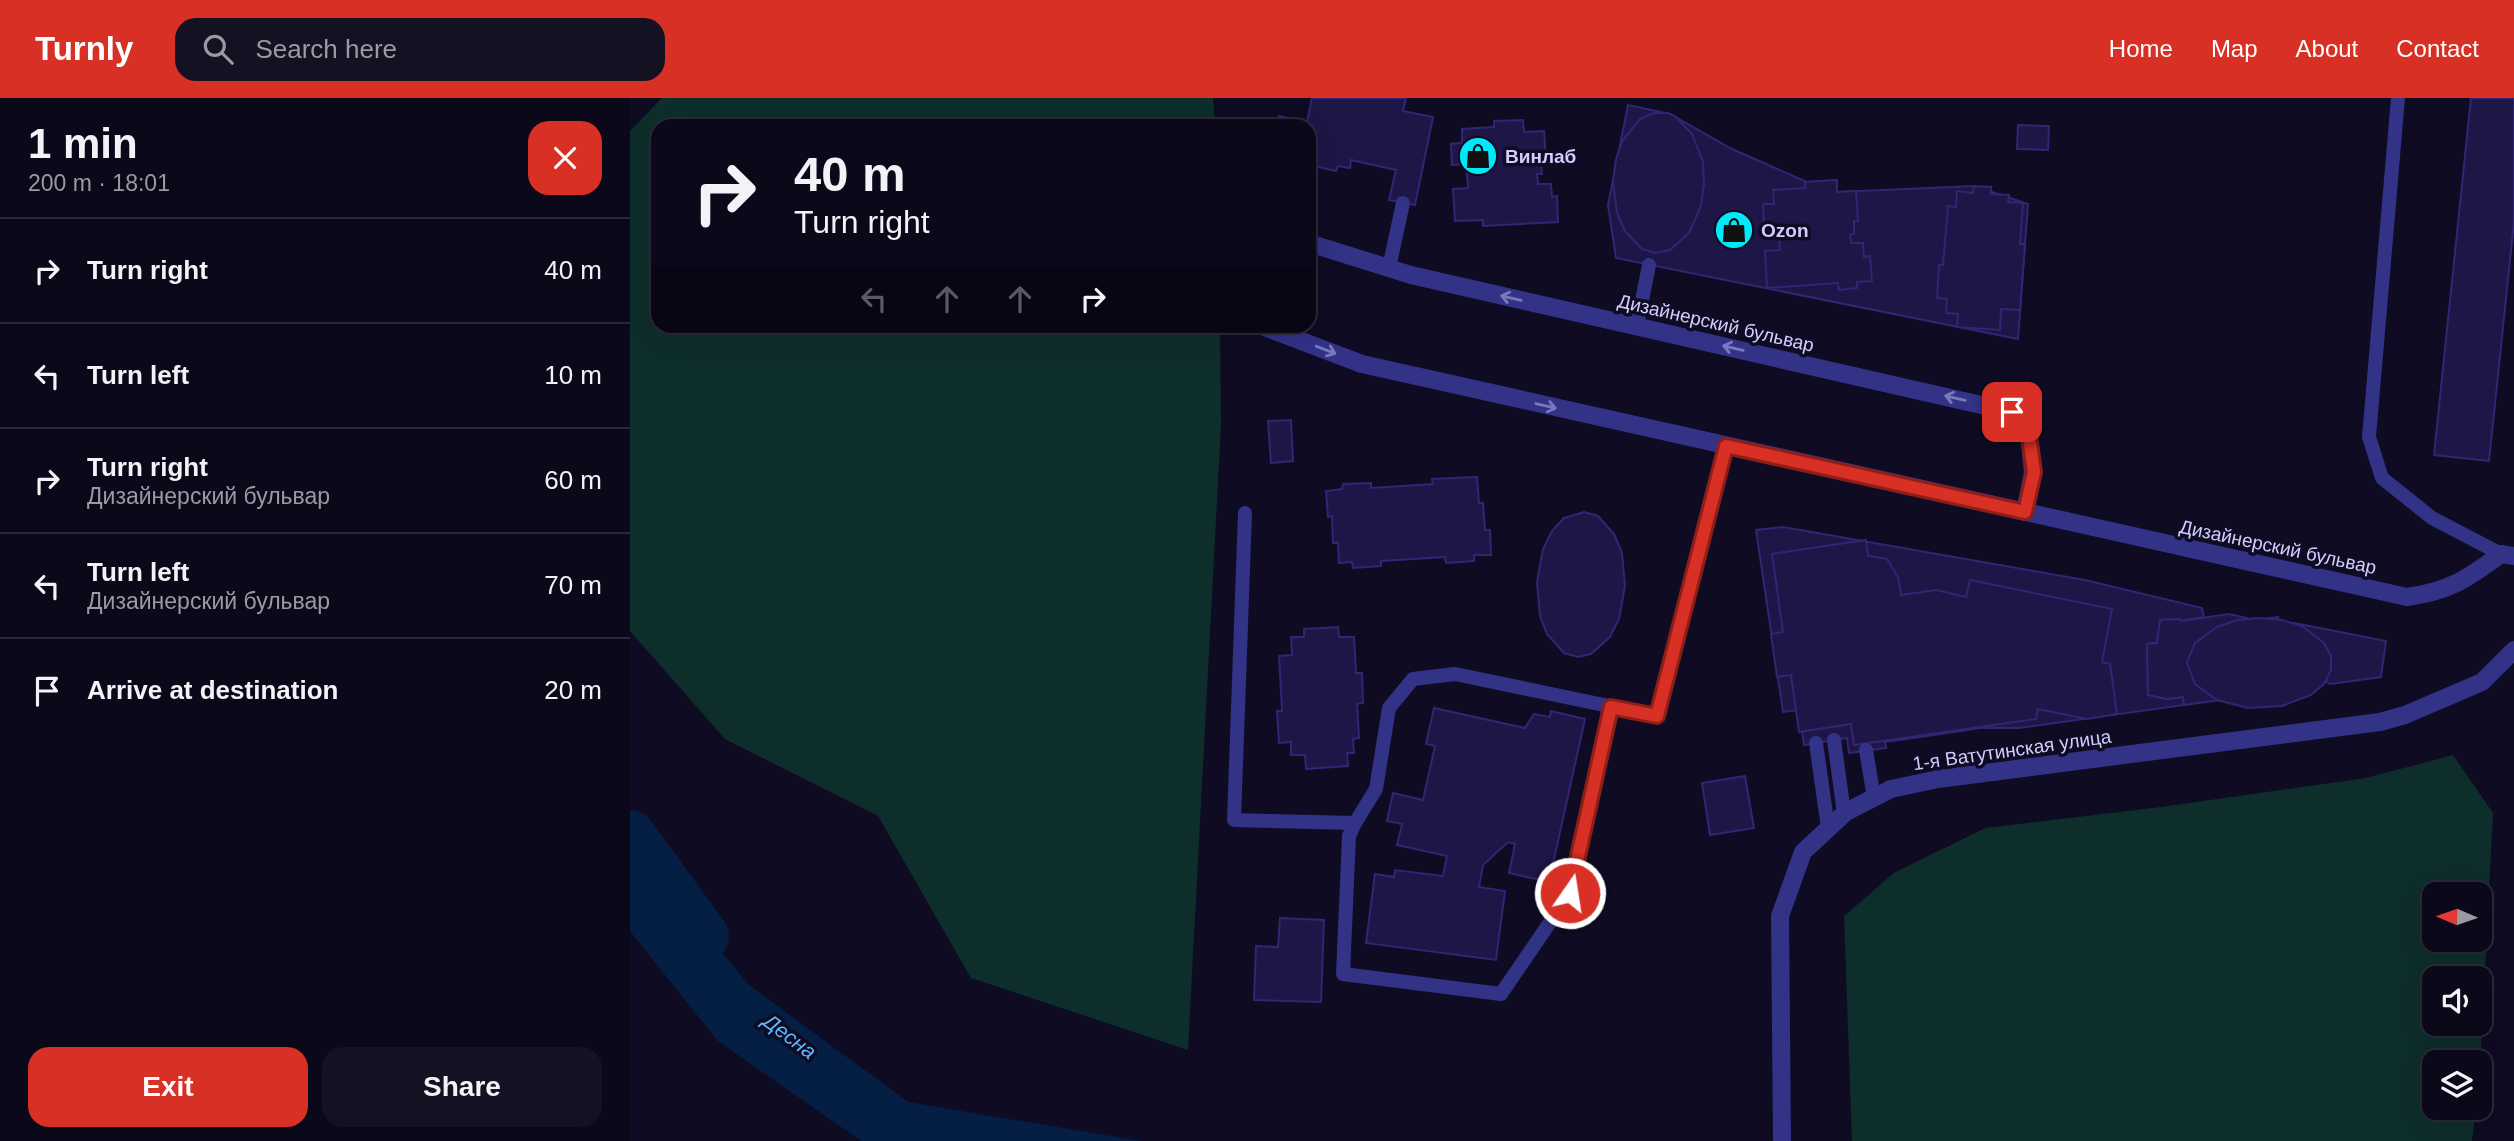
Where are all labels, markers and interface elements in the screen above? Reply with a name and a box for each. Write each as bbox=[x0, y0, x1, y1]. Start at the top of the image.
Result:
search box bbox=[175, 18, 665, 81]
text: Turnly bbox=[35, 30, 133, 67]
icon: search bbox=[199, 30, 237, 68]
text: Search here bbox=[255, 34, 397, 64]
text: Home bbox=[2109, 35, 2173, 62]
text: Map bbox=[2211, 35, 2258, 62]
text: About bbox=[2296, 35, 2358, 62]
text: Contact bbox=[2396, 35, 2479, 62]
text: 1 min bbox=[28, 120, 138, 167]
button: close bbox=[528, 121, 602, 195]
shop icon: Винлаб bbox=[1457, 135, 1499, 177]
place label: Винлаб bbox=[1505, 146, 1576, 167]
icon: right bbox=[679, 147, 770, 238]
text: 40 m bbox=[794, 147, 906, 201]
text: 200 m · 18:01 bbox=[28, 170, 170, 196]
text: Turn right bbox=[794, 204, 930, 240]
shop icon: Ozon bbox=[1713, 209, 1755, 251]
place label: Ozon bbox=[1761, 220, 1809, 241]
icon: right bbox=[28, 252, 66, 290]
text: Turn right bbox=[87, 255, 208, 285]
text: 40 m bbox=[544, 255, 602, 285]
icon: left bbox=[855, 280, 893, 318]
icon: ahead bbox=[928, 280, 966, 318]
icon: ahead bbox=[1001, 280, 1039, 318]
icon: right bbox=[1074, 280, 1112, 318]
one-way arrow bbox=[1500, 290, 1523, 304]
street label: Дизайнерский бульвар bbox=[1616, 290, 1816, 356]
one-way arrow bbox=[1722, 341, 1745, 354]
one-way arrow bbox=[1314, 345, 1336, 358]
icon: left bbox=[28, 357, 66, 395]
text: Turn left bbox=[87, 360, 189, 390]
text: 10 m bbox=[544, 360, 602, 390]
pin bbox=[1982, 382, 2042, 442]
one-way arrow bbox=[1944, 391, 1966, 404]
icon: arrive bbox=[1993, 393, 2031, 431]
one-way arrow bbox=[1534, 400, 1557, 414]
text: Turn right bbox=[87, 452, 208, 482]
icon: right bbox=[28, 462, 66, 500]
text: 60 m bbox=[544, 465, 602, 495]
text: Дизайнерский бульвар bbox=[87, 483, 330, 509]
street label: Дизайнерский бульвар bbox=[2178, 516, 2378, 578]
text: Turn left bbox=[87, 557, 189, 587]
icon: left bbox=[28, 567, 66, 605]
text: 70 m bbox=[544, 570, 602, 600]
text: Дизайнерский бульвар bbox=[87, 588, 330, 614]
icon: arrive bbox=[28, 672, 66, 710]
text: Arrive at destination bbox=[87, 675, 338, 705]
text: 20 m bbox=[544, 675, 602, 705]
street label: 1-я Ватутинская улица bbox=[1911, 726, 2113, 774]
position arrow bbox=[1533, 856, 1607, 930]
north arrow bbox=[2422, 882, 2492, 952]
map controls bbox=[2422, 882, 2492, 1120]
button: sound bbox=[2422, 966, 2492, 1036]
water label: Десна bbox=[758, 1008, 821, 1063]
button: Exit bbox=[28, 1047, 308, 1127]
button: Share bbox=[322, 1047, 602, 1127]
button: layers bbox=[2422, 1050, 2492, 1120]

